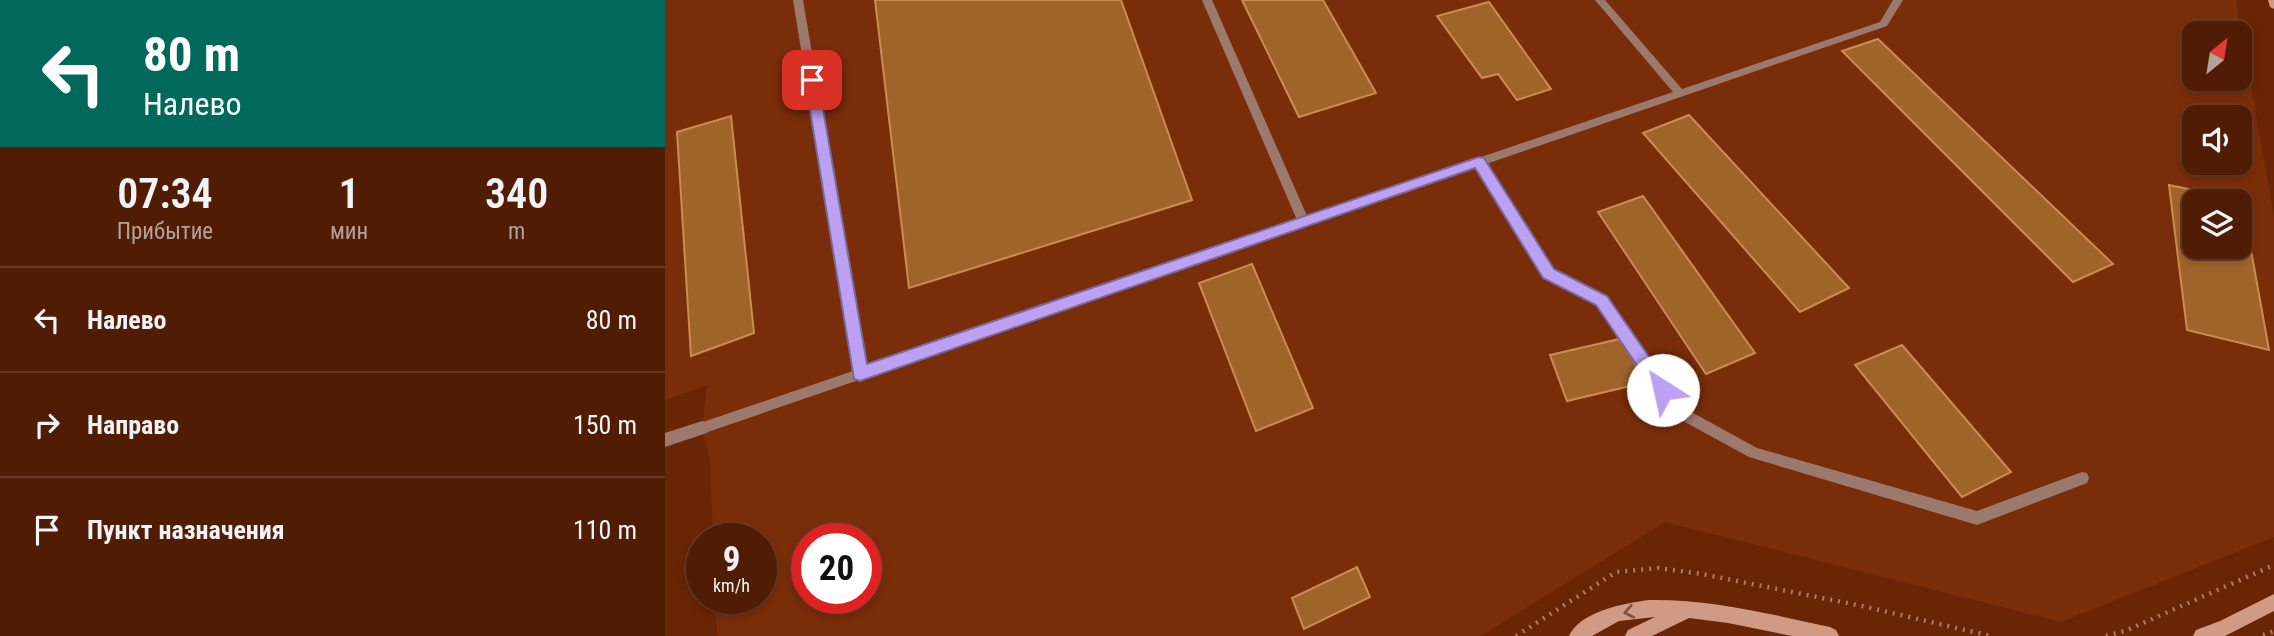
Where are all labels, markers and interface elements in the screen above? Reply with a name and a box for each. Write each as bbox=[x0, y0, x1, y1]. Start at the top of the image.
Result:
north arrow bbox=[2182, 21, 2252, 91]
map controls bbox=[2182, 21, 2252, 259]
text: 80 m bbox=[143, 26, 240, 83]
icon: left bbox=[28, 28, 119, 119]
pin bbox=[782, 50, 842, 110]
icon: arrive bbox=[793, 61, 831, 99]
text: Налево bbox=[143, 85, 242, 123]
button: sound bbox=[2182, 105, 2252, 175]
text: 07:34 bbox=[117, 169, 213, 218]
text: 1 bbox=[338, 169, 360, 218]
text: 340 bbox=[485, 169, 548, 218]
button: layers bbox=[2182, 189, 2252, 259]
text: Прибытие bbox=[117, 218, 213, 245]
text: мин bbox=[330, 218, 368, 245]
text: m bbox=[508, 218, 525, 245]
icon: left bbox=[28, 301, 66, 339]
text: Налево bbox=[87, 305, 167, 335]
text: 80 m bbox=[586, 305, 637, 335]
position arrow bbox=[1626, 353, 1700, 427]
icon: right bbox=[28, 406, 66, 444]
text: Направо bbox=[87, 410, 179, 440]
text: 150 m bbox=[573, 410, 637, 440]
icon: arrive bbox=[28, 511, 66, 549]
text: Пункт назначения bbox=[87, 515, 285, 545]
text: 110 m bbox=[573, 515, 637, 545]
speed limit sign: 20 bbox=[791, 523, 882, 614]
text: 9 bbox=[723, 539, 740, 580]
text: km/h bbox=[713, 575, 750, 596]
one-way arrow bbox=[1623, 604, 1635, 619]

